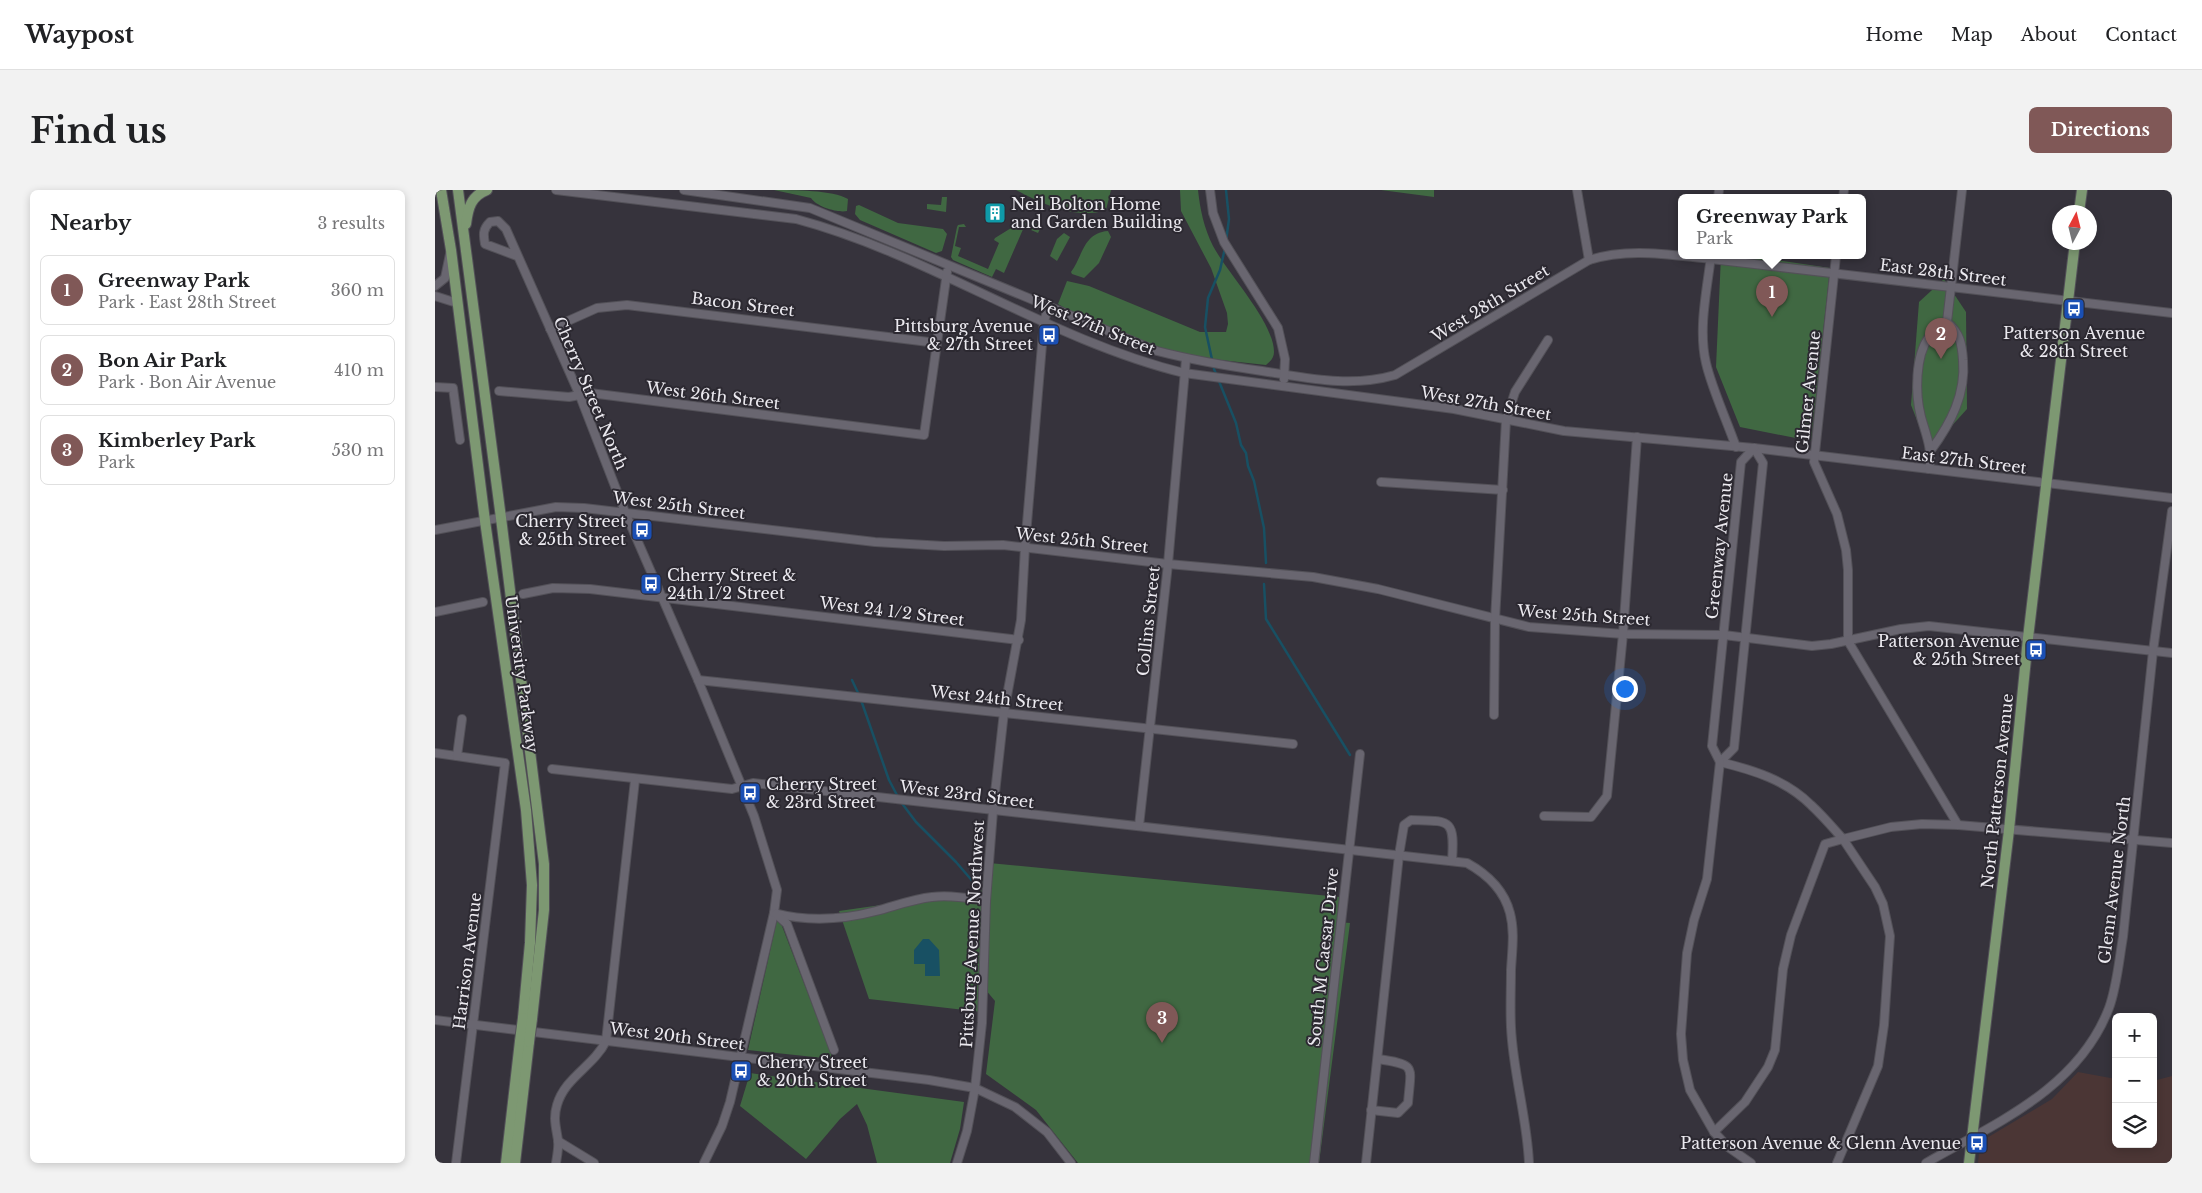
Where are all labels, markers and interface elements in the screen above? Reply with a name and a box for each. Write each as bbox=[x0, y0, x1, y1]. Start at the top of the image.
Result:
text: Waypost bbox=[25, 20, 134, 49]
text: Home bbox=[1865, 24, 1923, 46]
text: Map bbox=[1951, 24, 1993, 46]
text: About bbox=[2021, 24, 2077, 46]
text: Contact bbox=[2105, 24, 2177, 46]
button: Directions bbox=[2029, 107, 2172, 153]
text: Find us bbox=[30, 109, 167, 152]
place label: Neil Bolton Home and Garden Building bbox=[1011, 194, 1183, 232]
popup bbox=[1678, 194, 1866, 259]
building icon: Neil Bolton Home and Garden Building bbox=[983, 201, 1007, 225]
text: Greenway Park bbox=[1696, 205, 1848, 228]
north arrow bbox=[2052, 205, 2097, 250]
text: Nearby bbox=[50, 210, 131, 236]
text: 3 results bbox=[317, 213, 385, 233]
text: Park bbox=[1696, 228, 1733, 248]
street label: East 28th Street bbox=[1878, 254, 2008, 290]
street label: West 28th Street bbox=[1427, 260, 1553, 347]
text: Greenway Park bbox=[98, 269, 250, 292]
pin: 1 bbox=[1756, 276, 1788, 317]
text: 1 bbox=[64, 280, 70, 300]
text: 360 m bbox=[331, 280, 384, 300]
street label: Bacon Street bbox=[690, 288, 796, 320]
street label: West 27th Street bbox=[1027, 291, 1158, 359]
text: Park · East 28th Street bbox=[98, 292, 276, 312]
bus stop icon: Patterson Avenue & 28th Street bbox=[2062, 297, 2086, 321]
street label: Cherry Street North bbox=[550, 313, 632, 473]
place label: Pittsburg Avenue & 27th Street bbox=[894, 316, 1033, 354]
pin: 2 bbox=[1925, 318, 1957, 359]
bus stop icon: Pittsburg Avenue & 27th Street bbox=[1037, 323, 1061, 347]
place label: Patterson Avenue & 28th Street bbox=[2003, 323, 2145, 361]
street label: Gilmer Avenue bbox=[1792, 330, 1824, 454]
text: Bon Air Park bbox=[98, 349, 227, 372]
text: 2 bbox=[62, 360, 72, 380]
text: 410 m bbox=[334, 360, 384, 380]
text: Park · Bon Air Avenue bbox=[98, 372, 276, 392]
street label: West 26th Street bbox=[644, 377, 781, 413]
street label: West 27th Street bbox=[1418, 381, 1553, 424]
text: Kimberley Park bbox=[98, 429, 256, 452]
text: 3 bbox=[62, 440, 72, 460]
text: 530 m bbox=[332, 440, 384, 460]
street label: East 27th Street bbox=[1900, 442, 2028, 478]
text: Park bbox=[98, 452, 135, 472]
street label: Greenway Avenue bbox=[1701, 472, 1737, 620]
street label: West 25th Street bbox=[611, 487, 746, 523]
place label: Cherry Street & 25th Street bbox=[515, 511, 626, 549]
bus stop icon: Cherry Street & 25th Street bbox=[630, 518, 654, 542]
street label: West 25th Street bbox=[1014, 523, 1149, 557]
place label: Cherry Street & 24th 1/2 Street bbox=[667, 565, 796, 603]
street label: Collins Street bbox=[1132, 565, 1164, 677]
bus stop icon: Cherry Street & 24th 1/2 Street bbox=[639, 572, 663, 596]
street label: West 24 1/2 Street bbox=[818, 592, 965, 630]
street label: University Parkway bbox=[501, 594, 543, 755]
street label: West 25th Street bbox=[1516, 600, 1651, 630]
place label: Patterson Avenue & 25th Street bbox=[1878, 631, 2020, 669]
bus stop icon: Patterson Avenue & 25th Street bbox=[2024, 638, 2048, 662]
your location bbox=[1612, 676, 1638, 702]
street label: West 24th Street bbox=[928, 681, 1065, 715]
street label: North Patterson Avenue bbox=[1977, 693, 2017, 889]
place label: Cherry Street & 23rd Street bbox=[766, 774, 877, 812]
street label: West 23rd Street bbox=[898, 776, 1035, 812]
bus stop icon: Cherry Street & 23rd Street bbox=[738, 781, 762, 805]
street label: Glenn Avenue North bbox=[2094, 795, 2134, 965]
street label: Pittsburg Avenue Northwest bbox=[956, 820, 988, 1048]
street label: South M Caesar Drive bbox=[1304, 867, 1342, 1047]
street label: Harrison Avenue bbox=[449, 891, 485, 1031]
pin: 3 bbox=[1146, 1002, 1178, 1043]
map controls bbox=[2112, 1013, 2157, 1148]
button: + bbox=[2112, 1013, 2157, 1058]
street label: West 20th Street bbox=[607, 1018, 746, 1054]
place label: Cherry Street & 20th Street bbox=[757, 1052, 868, 1090]
button: − bbox=[2112, 1058, 2157, 1103]
bus stop icon: Cherry Street & 20th Street bbox=[729, 1059, 753, 1083]
button: layers bbox=[2112, 1103, 2157, 1148]
bus stop icon: Patterson Avenue & Glenn Avenue bbox=[1965, 1131, 1989, 1155]
place label: Patterson Avenue & Glenn Avenue bbox=[1680, 1133, 1961, 1153]

